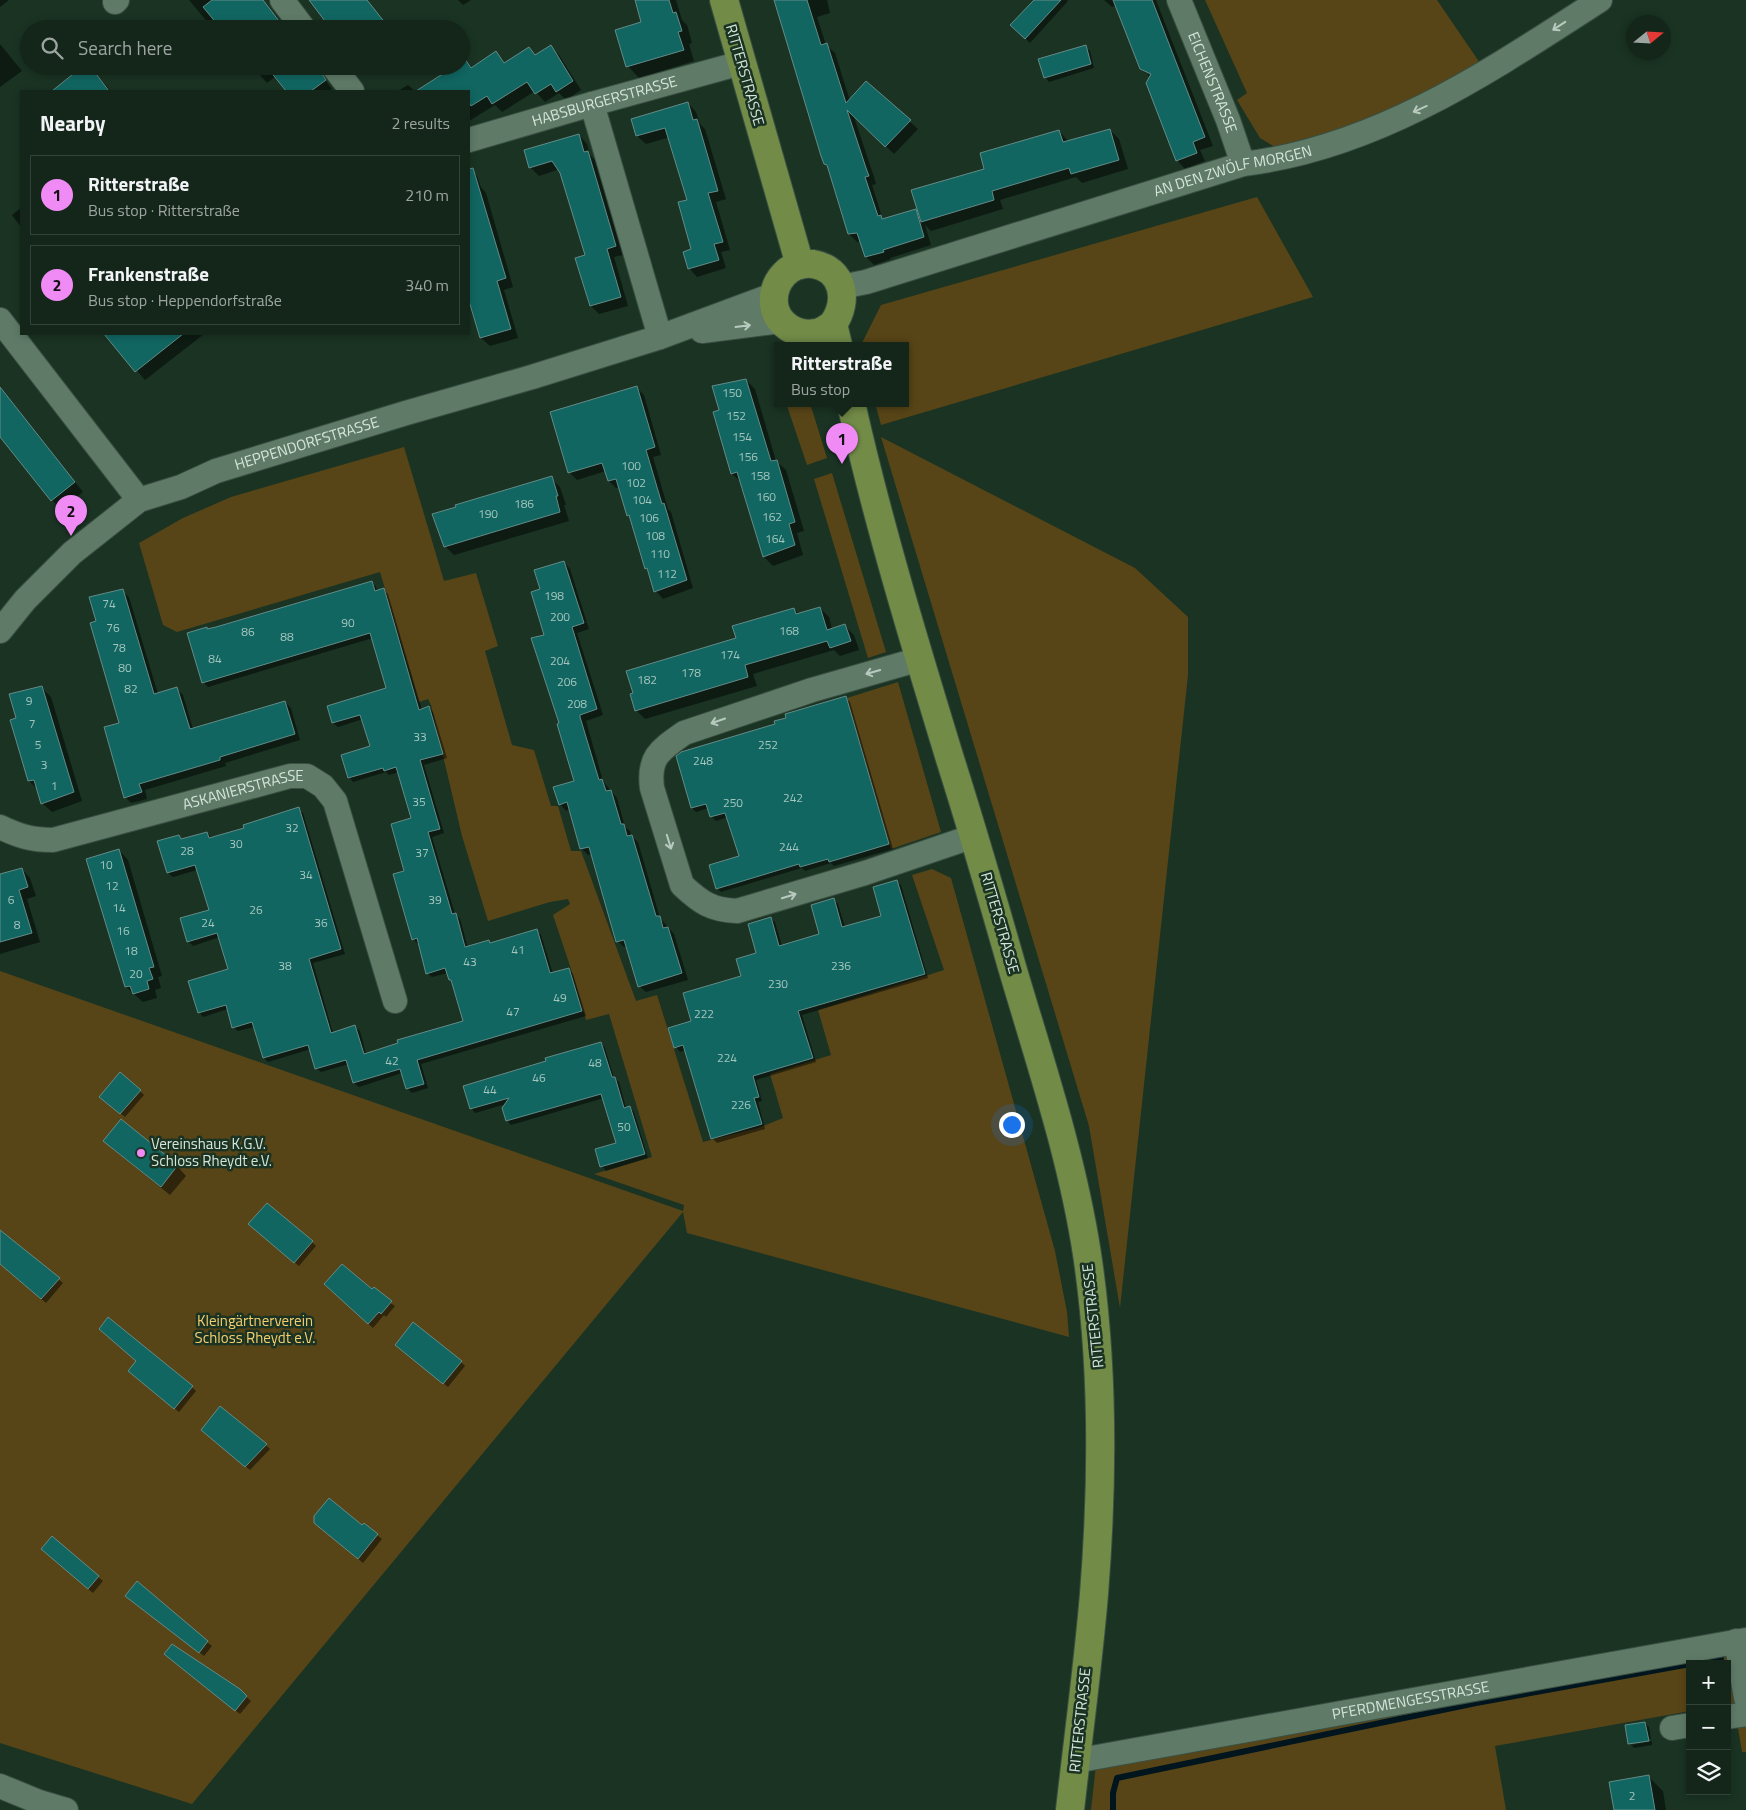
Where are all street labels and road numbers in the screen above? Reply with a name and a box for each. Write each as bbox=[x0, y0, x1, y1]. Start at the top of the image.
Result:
street label: RITTERSTRASSE bbox=[720, 21, 771, 128]
street label: EICHENSTRASSE bbox=[1182, 28, 1244, 136]
street label: HABSBURGERSTRASSE bbox=[529, 69, 680, 132]
street label: AN DEN ZWÖLF MORGEN bbox=[1151, 139, 1314, 202]
street label: HEPPENDORFSTRASSE bbox=[232, 410, 382, 476]
street label: ASKANIERSTRASSE bbox=[180, 764, 304, 816]
street label: RITTERSTRASSE bbox=[975, 869, 1026, 976]
street label: RITTERSTRASSE bbox=[1076, 1263, 1109, 1369]
street label: RITTERSTRASSE bbox=[1063, 1667, 1096, 1773]
street label: PFERDMENGESSTRASSE bbox=[1330, 1675, 1491, 1725]

